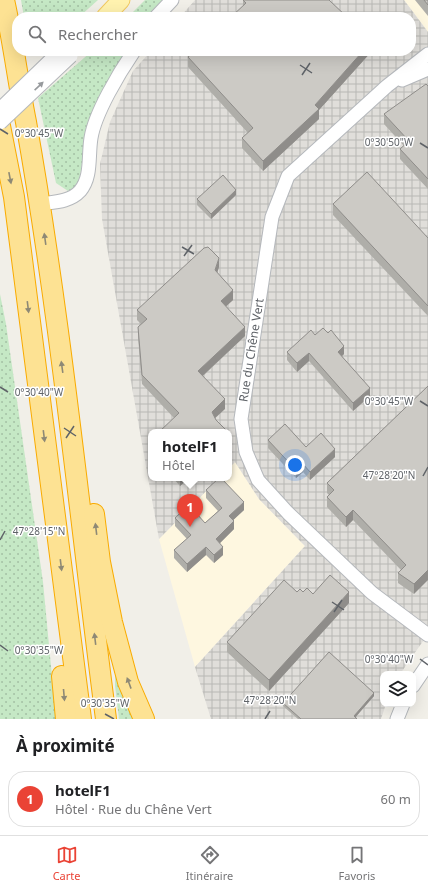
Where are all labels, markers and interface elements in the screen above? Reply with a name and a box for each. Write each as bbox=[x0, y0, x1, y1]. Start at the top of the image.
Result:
search box bbox=[12, 12, 416, 56]
icon: search bbox=[26, 23, 48, 45]
text: Rechercher bbox=[58, 24, 138, 44]
one-way arrow bbox=[34, 82, 44, 91]
text: 0°30'45"W bbox=[15, 126, 64, 140]
text: 0°30'50"W bbox=[365, 135, 414, 149]
one-way arrow bbox=[8, 172, 14, 184]
one-way arrow bbox=[42, 233, 48, 245]
street label: Rue du Chêne Vert bbox=[234, 296, 268, 403]
one-way arrow bbox=[25, 301, 31, 313]
one-way arrow bbox=[59, 361, 65, 374]
text: 0°30'40"W bbox=[15, 385, 64, 399]
text: 0°30'45"W bbox=[365, 394, 414, 408]
popup bbox=[148, 429, 232, 481]
one-way arrow bbox=[41, 430, 48, 442]
text: hotelF1 bbox=[162, 436, 218, 456]
your location bbox=[285, 455, 305, 475]
text: Hôtel bbox=[162, 456, 195, 474]
text: 47°28'20"N bbox=[363, 468, 415, 482]
pin: 1 bbox=[177, 494, 203, 527]
one-way arrow bbox=[93, 523, 99, 535]
text: 47°28'15"N bbox=[13, 524, 65, 538]
one-way arrow bbox=[58, 559, 64, 571]
one-way arrow bbox=[92, 633, 99, 645]
text: 0°30'35"W bbox=[15, 643, 64, 657]
text: 0°30'40"W bbox=[365, 652, 414, 666]
map controls bbox=[380, 671, 416, 707]
button: layers bbox=[380, 671, 416, 707]
one-way arrow bbox=[126, 677, 132, 689]
one-way arrow bbox=[61, 689, 67, 701]
text: 47°28'20"N bbox=[244, 693, 296, 707]
text: 0°30'35"W bbox=[81, 696, 130, 710]
text: À proximité bbox=[16, 734, 115, 757]
text: hotelF1 bbox=[55, 780, 111, 800]
text: 1 bbox=[26, 790, 34, 808]
text: 60 m bbox=[381, 790, 411, 808]
text: Hôtel · Rue du Chêne Vert bbox=[55, 800, 212, 818]
tab: Carte bbox=[53, 844, 81, 883]
tab: Itinéraire bbox=[186, 844, 233, 883]
tab: Favoris bbox=[339, 844, 375, 883]

